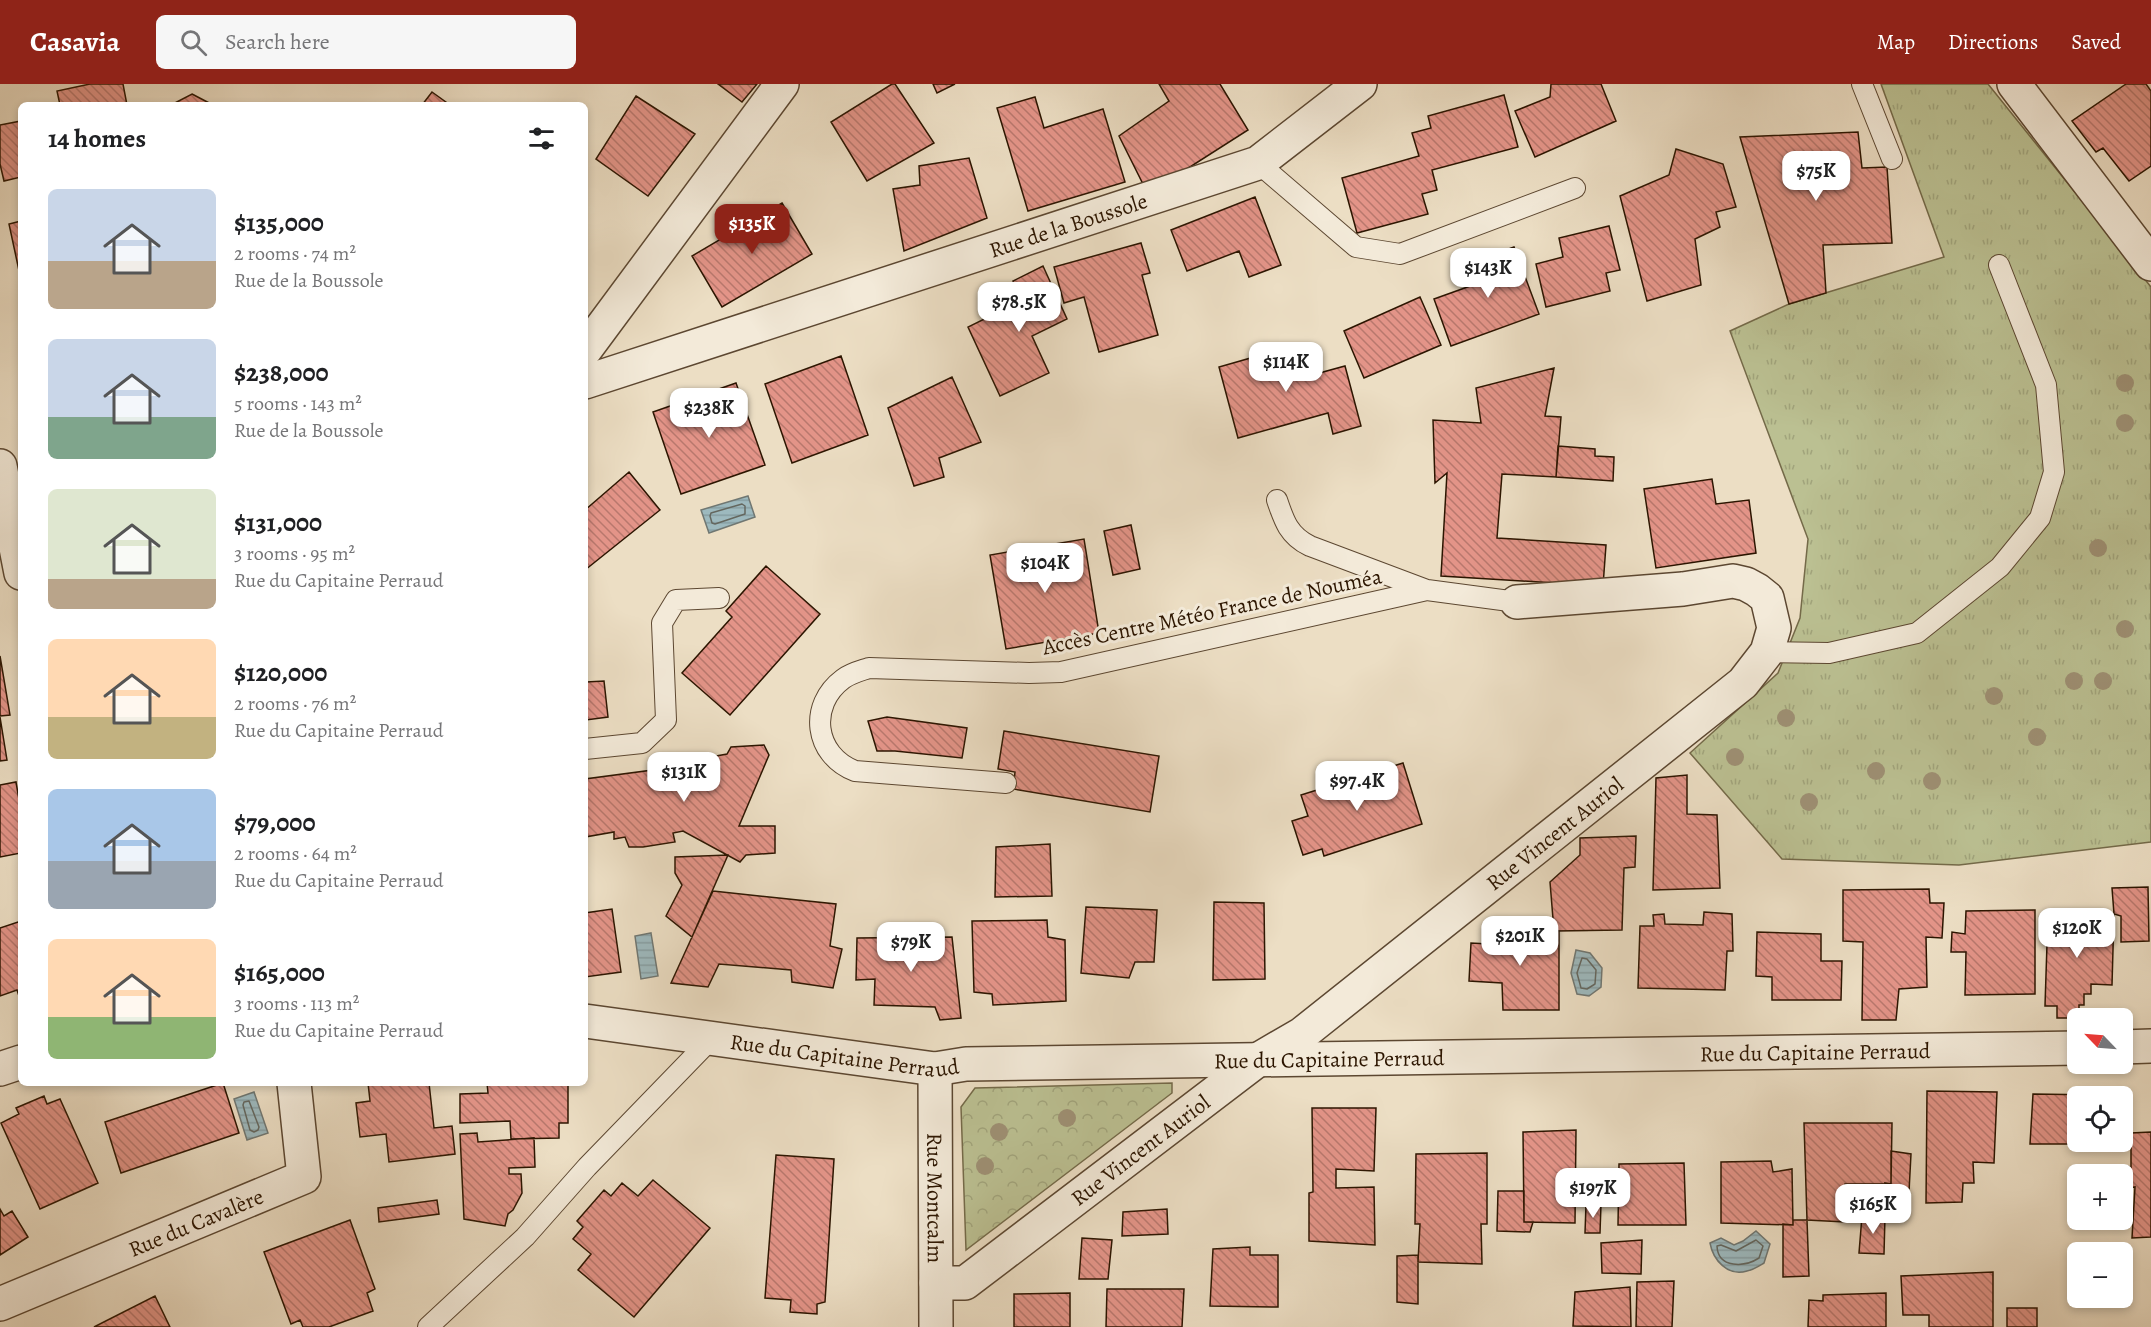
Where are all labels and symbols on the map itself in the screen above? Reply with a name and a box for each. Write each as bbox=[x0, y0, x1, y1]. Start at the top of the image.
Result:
pin: $75K bbox=[1780, 151, 1852, 202]
street label: Rue de la Boussole bbox=[985, 186, 1151, 266]
pin: $135K bbox=[710, 204, 794, 255]
pin: $143K bbox=[1446, 248, 1530, 299]
pin: $78.5K bbox=[970, 282, 1068, 333]
pin: $114K bbox=[1244, 342, 1328, 393]
pin: $238K bbox=[667, 388, 751, 439]
pin: $104K bbox=[1003, 543, 1087, 594]
street label: Accès Centre Météo France de Nouméa bbox=[1039, 561, 1385, 663]
pin: $131K bbox=[642, 752, 726, 803]
pin: $97.4K bbox=[1308, 761, 1406, 812]
street label: Rue Vincent Auriol bbox=[1480, 770, 1630, 898]
pin: $120K bbox=[2035, 908, 2119, 959]
pin: $201K bbox=[1478, 916, 1562, 967]
pin: $79K bbox=[875, 922, 947, 973]
north arrow bbox=[2067, 1008, 2133, 1074]
street label: Rue du Capitaine Perraud bbox=[728, 1027, 961, 1085]
street label: Rue du Capitaine Perraud bbox=[1700, 1036, 1931, 1069]
street label: Rue du Capitaine Perraud bbox=[1214, 1043, 1445, 1076]
street label: Rue Vincent Auriol bbox=[1065, 1088, 1216, 1213]
street label: Rue Montcalm bbox=[919, 1133, 950, 1263]
pin: $197K bbox=[1551, 1168, 1635, 1219]
street label: Rue du Cavalère bbox=[124, 1182, 268, 1265]
pin: $165K bbox=[1831, 1184, 1915, 1235]

